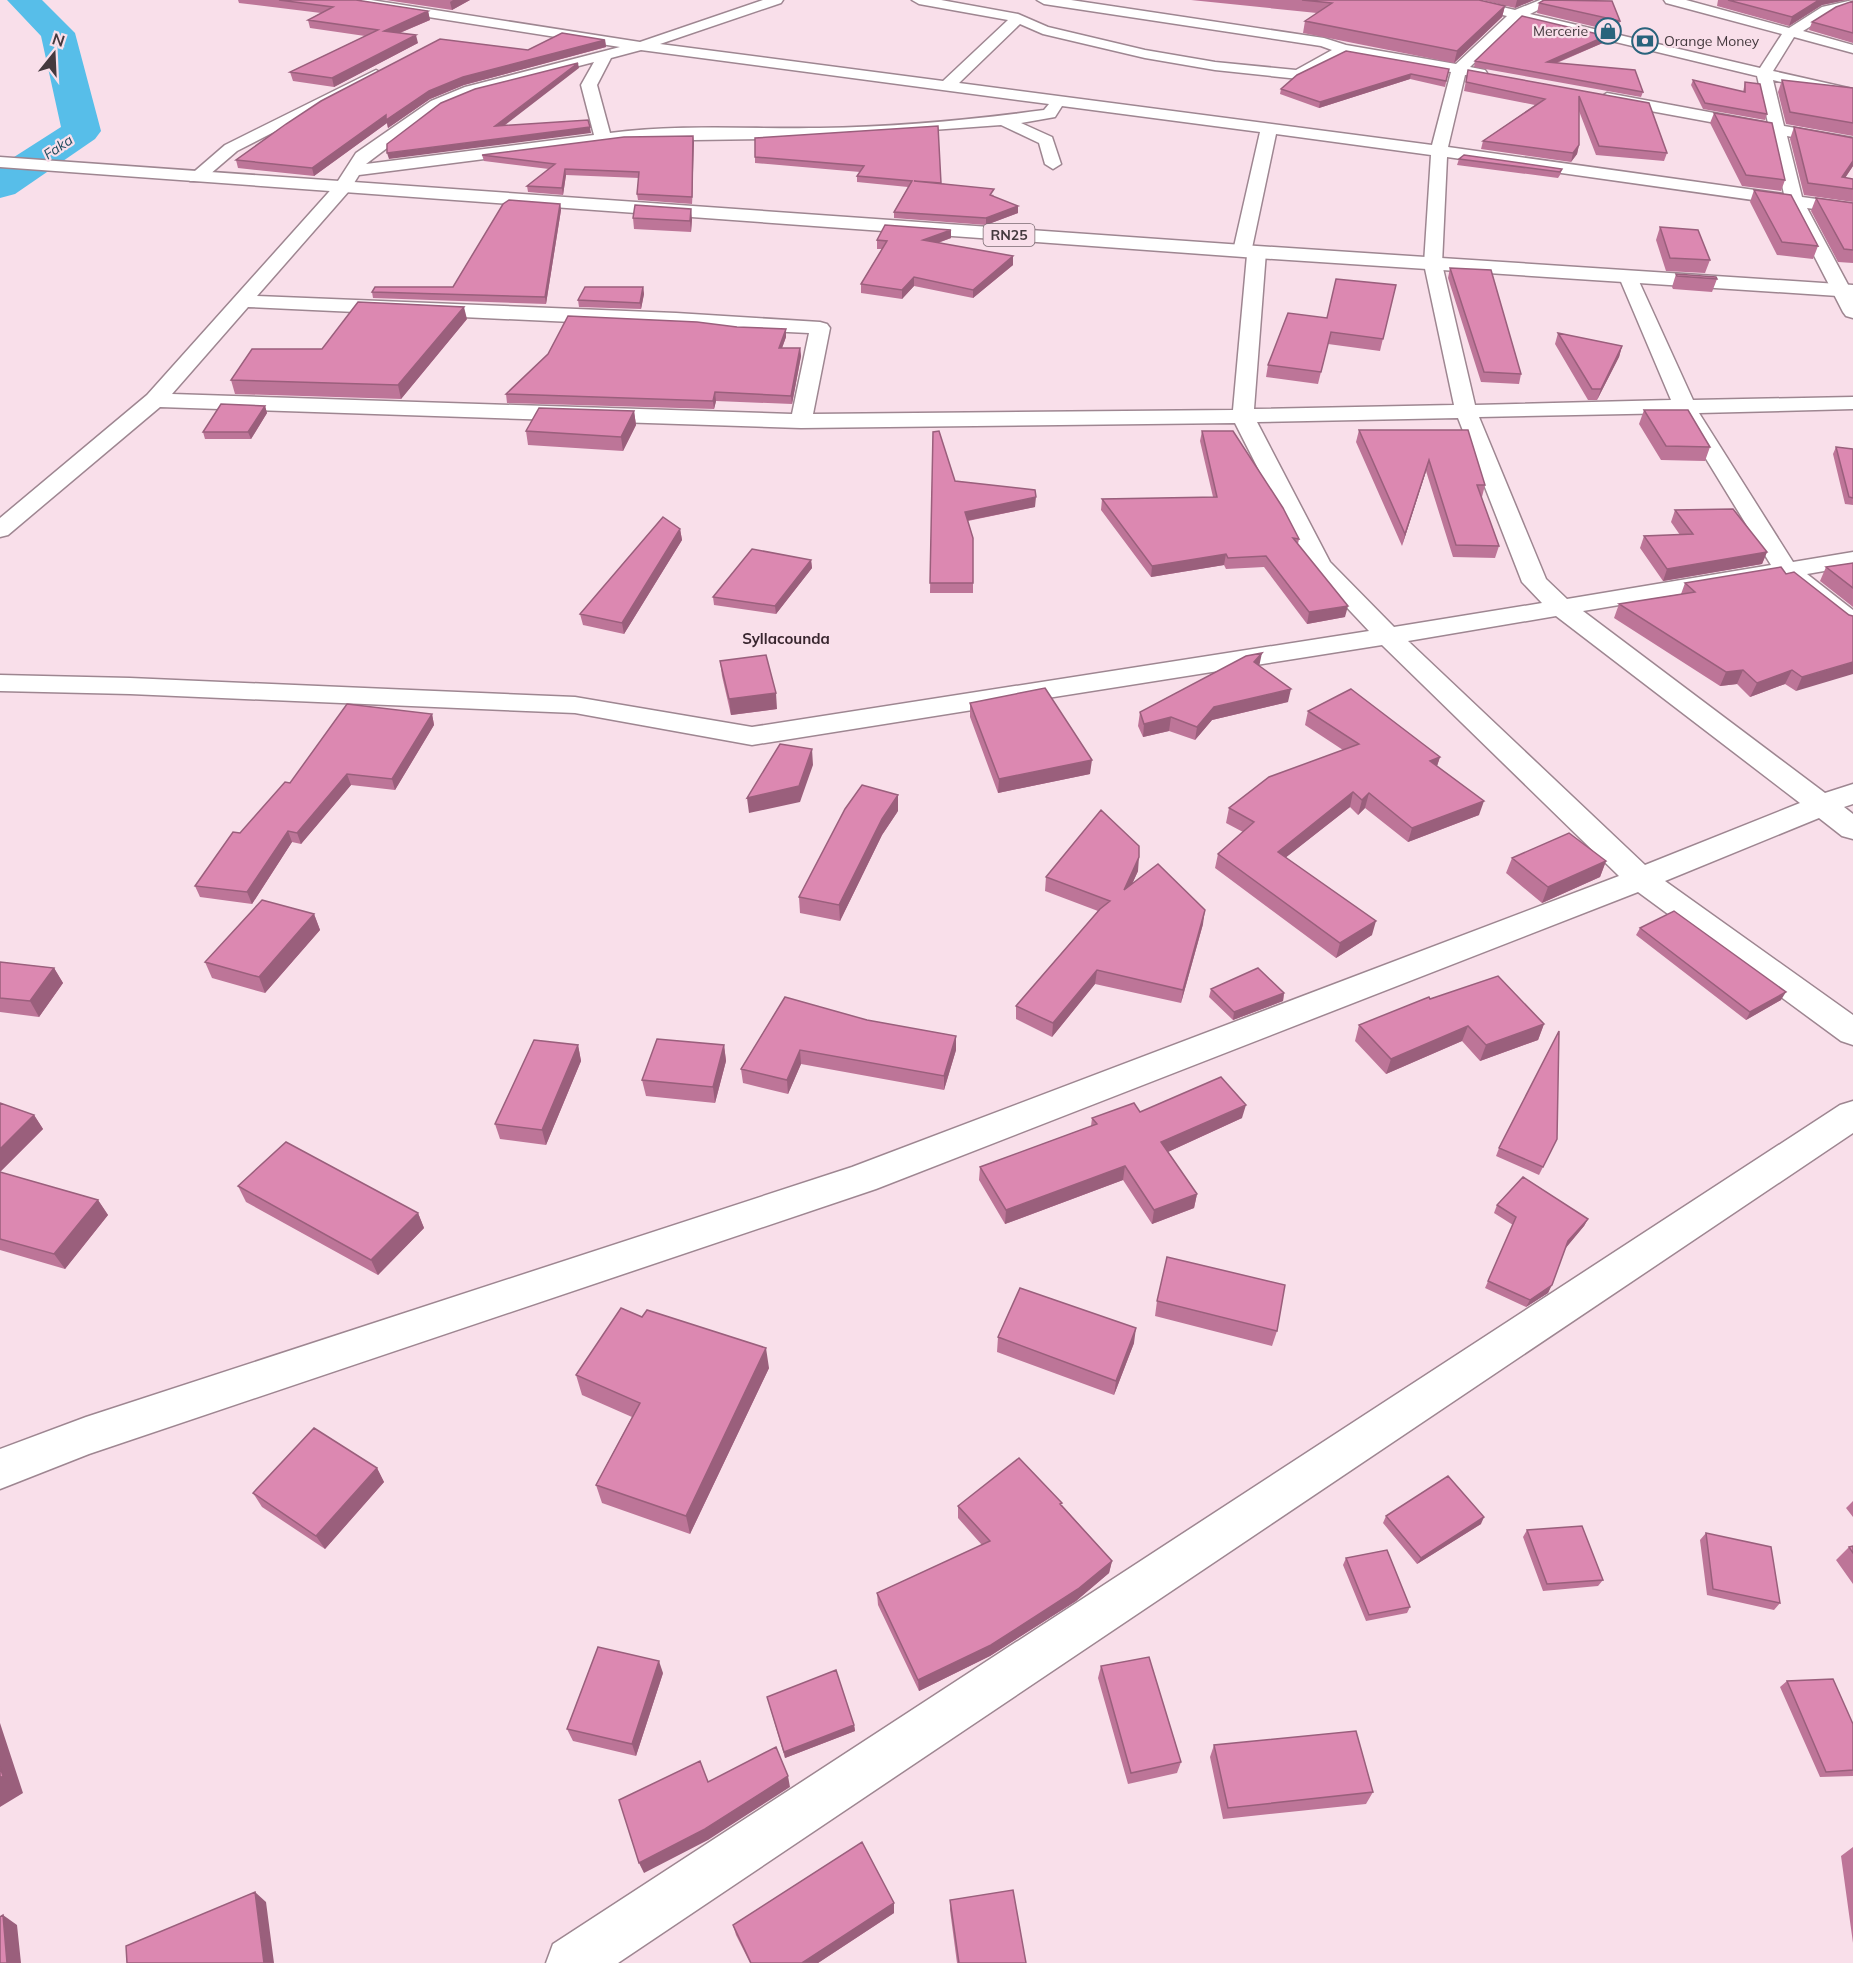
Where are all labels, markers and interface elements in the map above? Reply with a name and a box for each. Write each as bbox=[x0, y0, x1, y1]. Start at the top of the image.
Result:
shop icon: Mercerie bbox=[1593, 16, 1623, 46]
place label: Mercerie bbox=[1533, 22, 1588, 40]
north arrow bbox=[24, 24, 84, 84]
bank icon: Orange Money bbox=[1630, 26, 1660, 56]
text: N bbox=[50, 28, 67, 51]
place label: Orange Money bbox=[1664, 32, 1760, 50]
water label: Faka bbox=[40, 131, 76, 163]
road number: RN25 bbox=[984, 224, 1034, 246]
district label: Syllacounda bbox=[742, 629, 830, 648]

